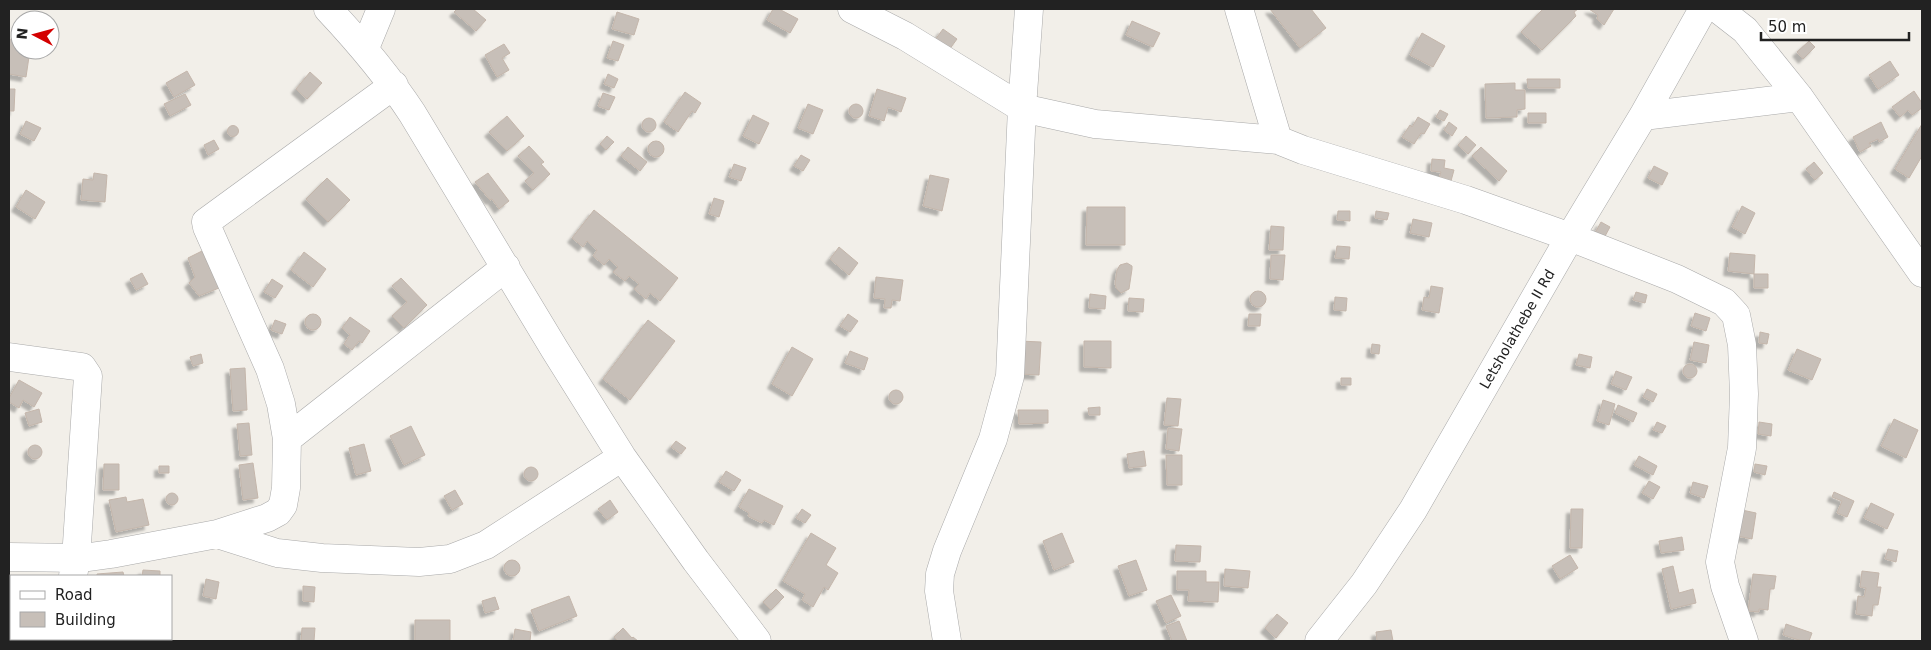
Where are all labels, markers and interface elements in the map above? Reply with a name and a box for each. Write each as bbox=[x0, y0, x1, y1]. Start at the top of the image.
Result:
north arrow bbox=[10, 10, 60, 60]
scale bar bbox=[1761, 10, 1908, 42]
text: 50 m bbox=[1768, 18, 1806, 36]
text: N bbox=[14, 27, 31, 40]
street label: Letsholathebe II Rd bbox=[1476, 266, 1558, 392]
legend bbox=[10, 575, 172, 640]
text: Road bbox=[55, 586, 93, 604]
text: Building bbox=[55, 611, 116, 629]

